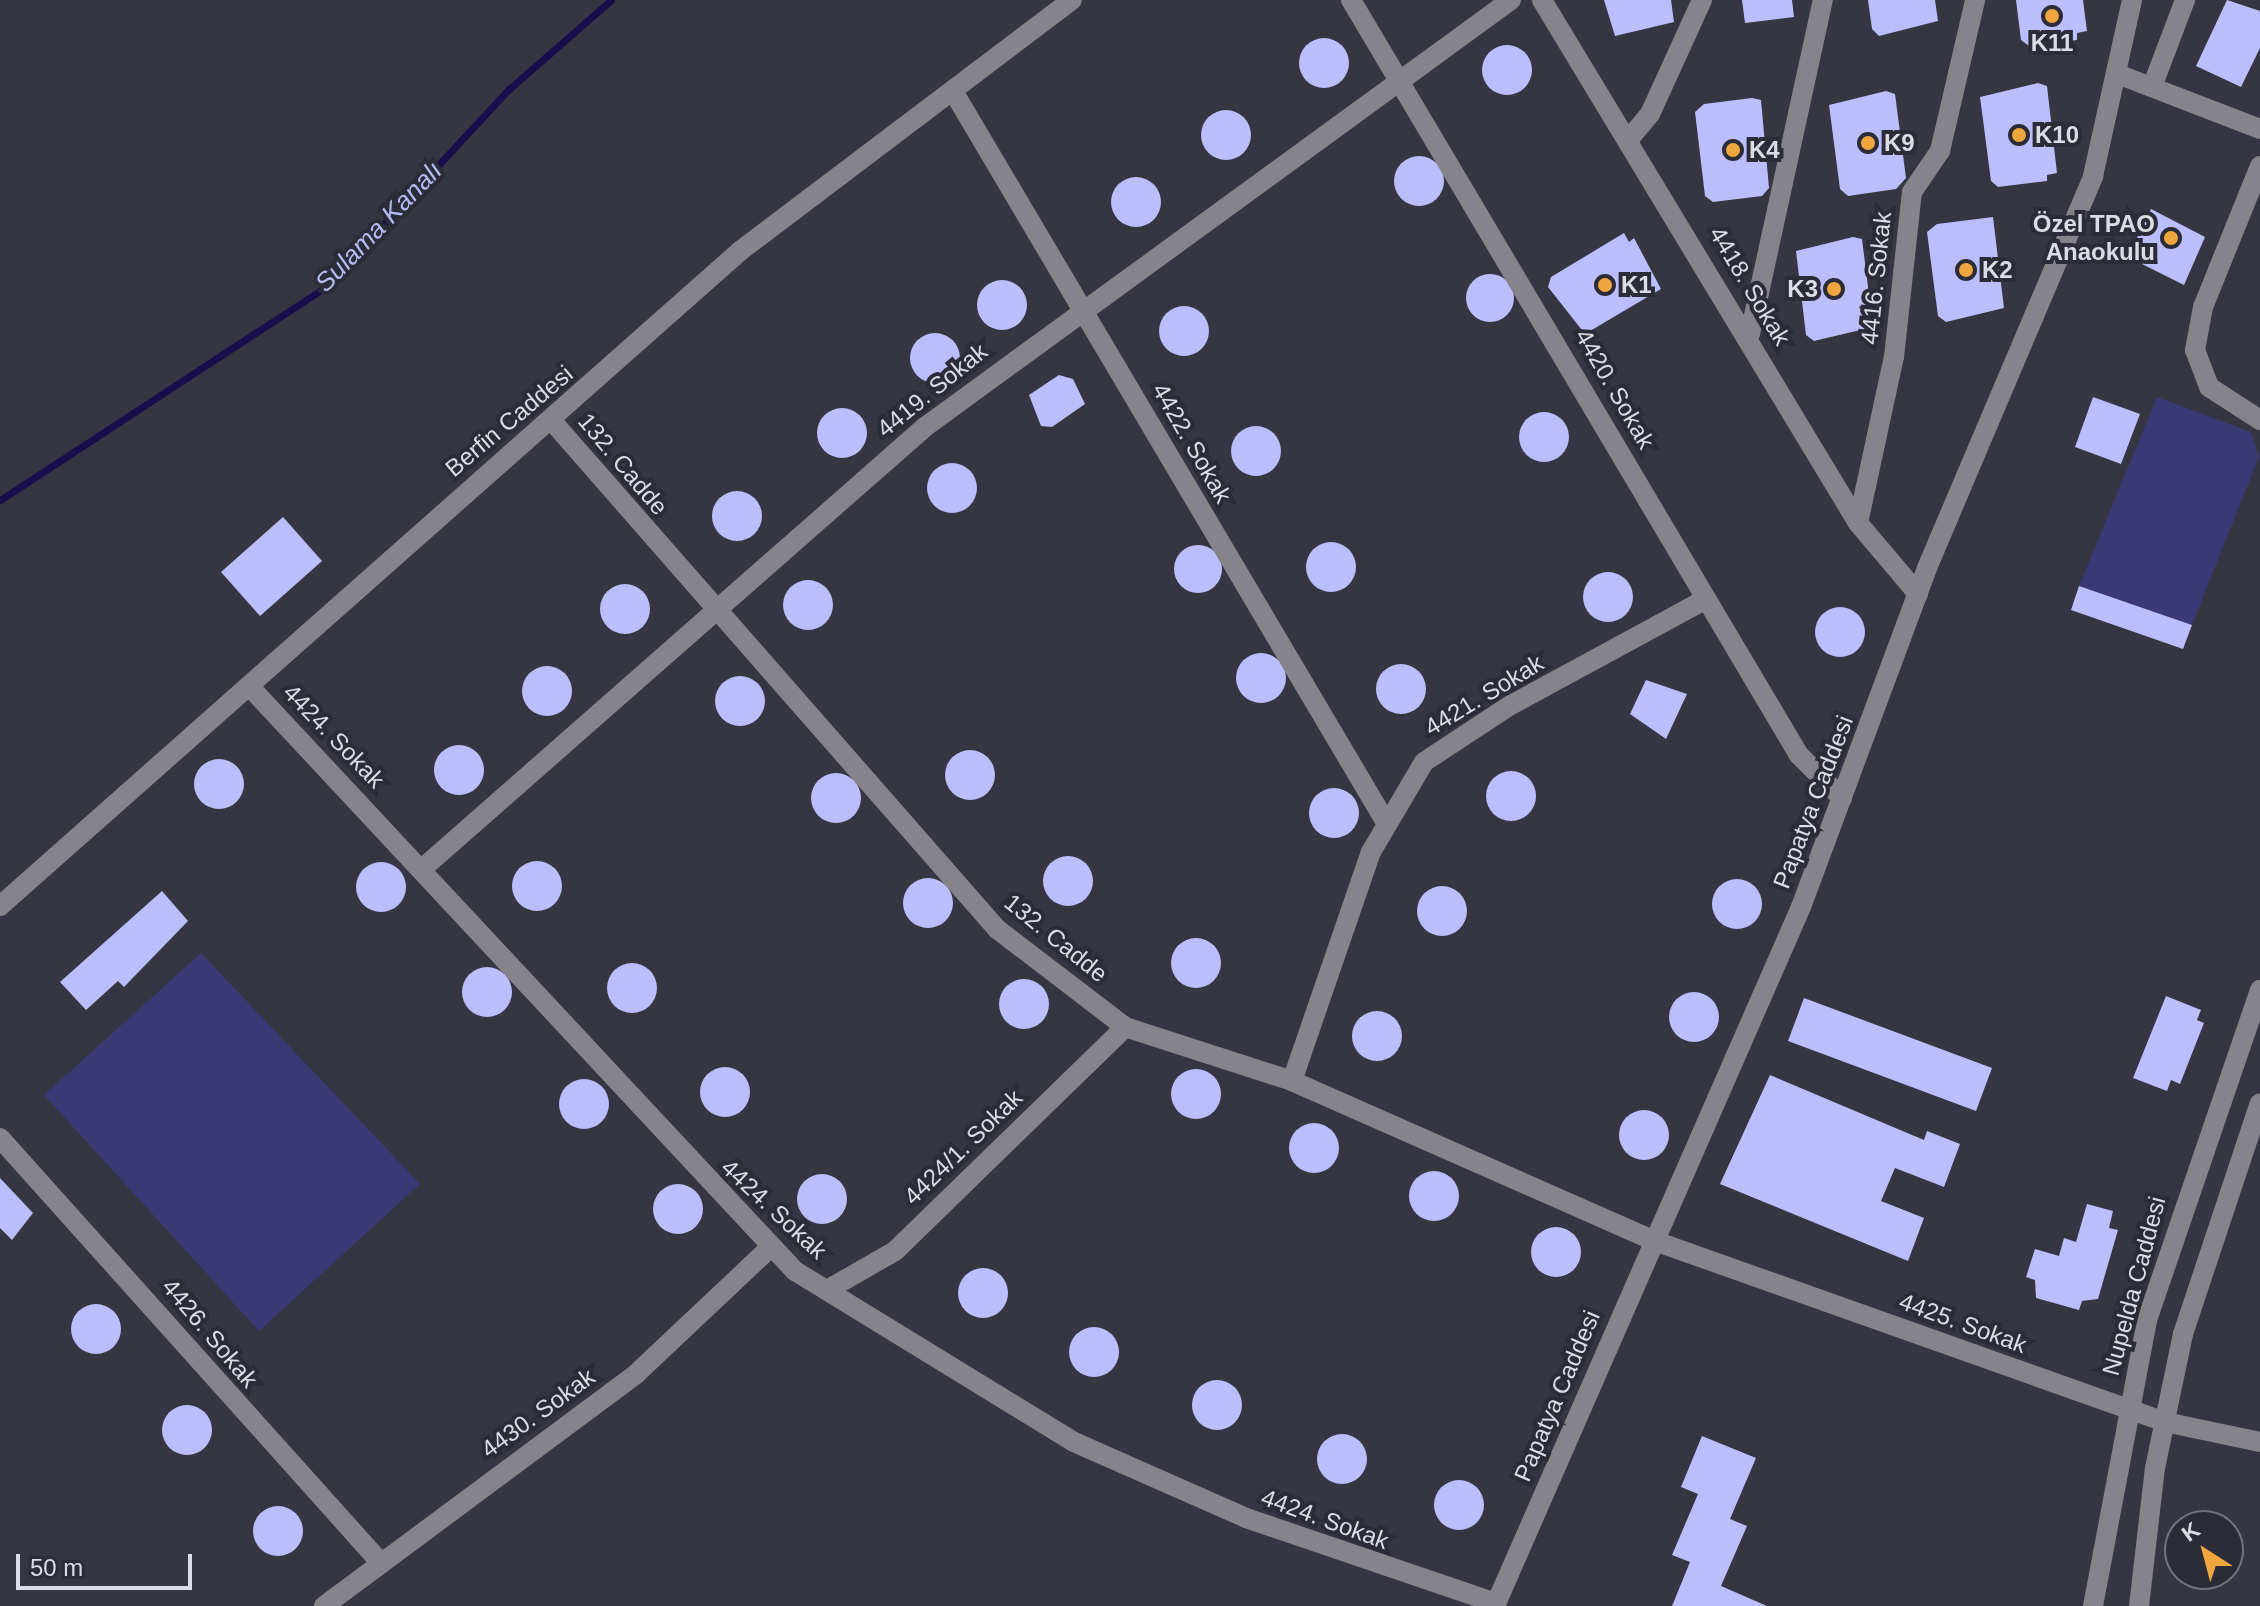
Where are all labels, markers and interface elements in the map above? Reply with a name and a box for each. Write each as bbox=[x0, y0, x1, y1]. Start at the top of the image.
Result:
marker: K11 bbox=[2043, 7, 2061, 25]
place label: K11 bbox=[2031, 29, 2073, 57]
place label: K10 bbox=[2035, 121, 2079, 149]
marker: K10 bbox=[2010, 126, 2028, 144]
place label: K9 bbox=[1884, 129, 1915, 157]
marker: K9 bbox=[1859, 134, 1877, 152]
place label: K4 bbox=[1749, 136, 1780, 164]
marker: K4 bbox=[1724, 141, 1742, 159]
water label: Sulama Kanalı bbox=[309, 155, 449, 299]
street label: 4416. Sokak bbox=[1855, 210, 1897, 346]
place label: Özel TPAO Anaokulu bbox=[2033, 210, 2155, 266]
street label: 4418. Sokak bbox=[1703, 221, 1797, 351]
marker: Özel TPAO Anaokulu bbox=[2162, 229, 2180, 247]
place label: K2 bbox=[1982, 256, 2013, 284]
marker: K2 bbox=[1957, 261, 1975, 279]
place label: K1 bbox=[1621, 271, 1652, 299]
place label: K3 bbox=[1787, 275, 1818, 303]
marker: K1 bbox=[1596, 276, 1614, 294]
marker: K3 bbox=[1825, 280, 1843, 298]
street label: 4420. Sokak bbox=[1569, 324, 1661, 454]
street label: 4419. Sokak bbox=[871, 337, 993, 443]
street label: Berfin Caddesi bbox=[439, 359, 579, 483]
street label: 4422. Sokak bbox=[1146, 378, 1238, 508]
street label: 132. Cadde bbox=[572, 407, 674, 521]
street label: 4421. Sokak bbox=[1419, 648, 1549, 742]
street label: 4424. Sokak bbox=[277, 678, 391, 794]
street label: Papatya Caddesi bbox=[1767, 712, 1859, 892]
street label: 132. Cadde bbox=[999, 888, 1113, 988]
street label: 4424/1. Sokak bbox=[898, 1083, 1028, 1211]
street label: 4424. Sokak bbox=[715, 1153, 833, 1265]
street label: Nupelda Caddesi bbox=[2096, 1193, 2172, 1379]
street label: 4426. Sokak bbox=[156, 1273, 264, 1393]
street label: 4425. Sokak bbox=[1895, 1287, 2031, 1359]
street label: Papatya Caddesi bbox=[1508, 1306, 1606, 1486]
street label: 4430. Sokak bbox=[476, 1362, 600, 1464]
street label: 4424. Sokak bbox=[1257, 1483, 1393, 1555]
north arrow bbox=[2164, 1510, 2244, 1590]
text: K bbox=[2177, 1517, 2205, 1547]
scale bar bbox=[20, 1538, 196, 1588]
text: 50 m bbox=[30, 1554, 83, 1581]

